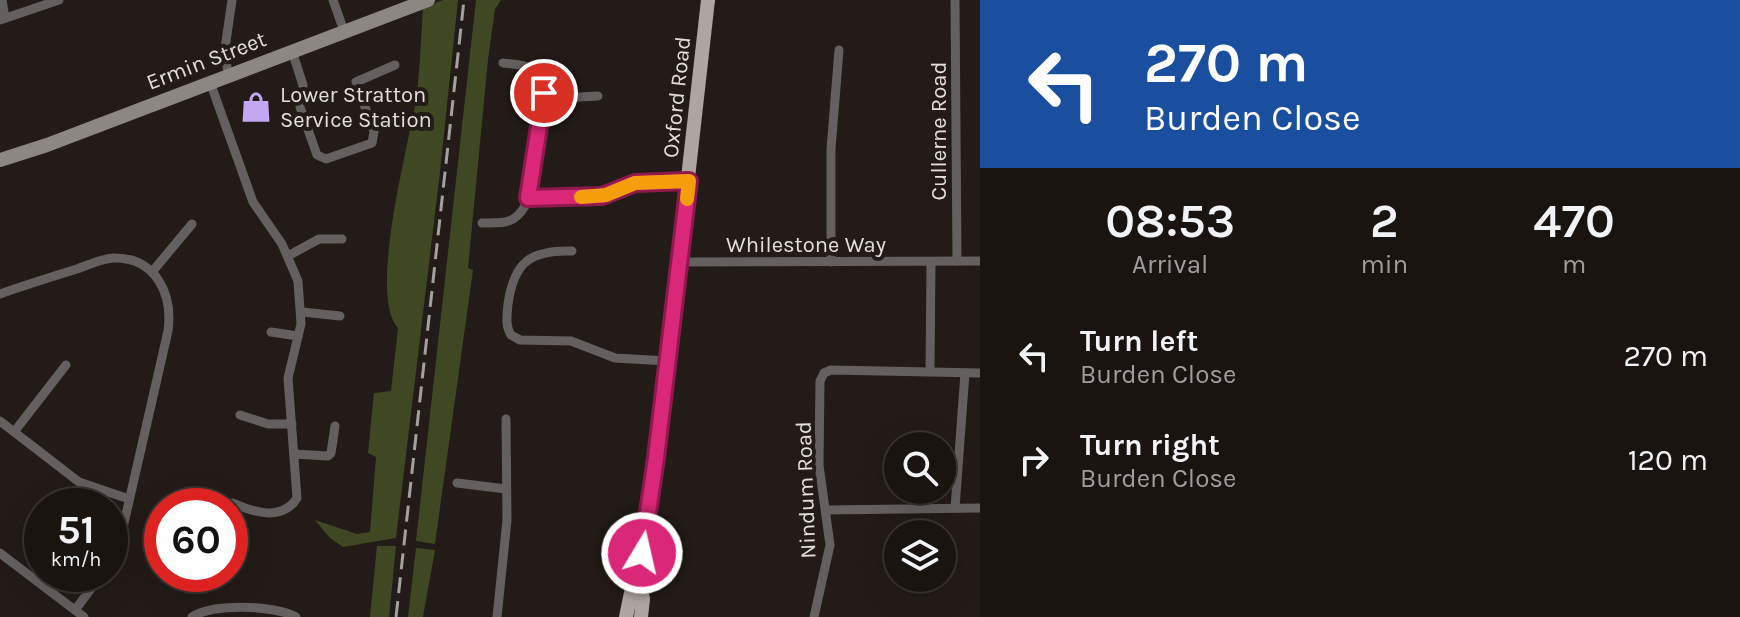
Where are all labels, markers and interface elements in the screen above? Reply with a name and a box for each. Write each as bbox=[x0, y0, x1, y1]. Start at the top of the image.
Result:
street label: Ermin Street bbox=[143, 26, 270, 96]
text: 270 m bbox=[1144, 30, 1308, 95]
icon: left bbox=[1012, 32, 1116, 136]
street label: Oxford Road bbox=[658, 35, 696, 159]
pin bbox=[510, 59, 578, 127]
street label: Cullerne Road bbox=[926, 62, 952, 200]
icon: arrive bbox=[522, 71, 566, 115]
place label: Lower Stratton Service Station bbox=[280, 82, 432, 133]
shop icon: Lower Stratton Service Station bbox=[239, 90, 273, 124]
text: Burden Close bbox=[1144, 97, 1361, 139]
text: 08:53 bbox=[1105, 193, 1235, 249]
text: 2 bbox=[1370, 193, 1399, 249]
text: 470 bbox=[1533, 193, 1615, 249]
street label: Whilestone Way bbox=[726, 232, 886, 258]
text: Arrival bbox=[1132, 249, 1208, 280]
text: min bbox=[1360, 249, 1408, 280]
text: m bbox=[1562, 249, 1586, 280]
text: Turn left bbox=[1080, 323, 1198, 359]
icon: left bbox=[1012, 334, 1056, 378]
text: 270 m bbox=[1624, 338, 1708, 374]
text: Burden Close bbox=[1080, 359, 1236, 390]
street label: Nindum Road bbox=[791, 421, 821, 559]
text: Turn right bbox=[1080, 427, 1220, 463]
map controls bbox=[884, 432, 956, 592]
button: search bbox=[884, 432, 956, 504]
icon: right bbox=[1012, 438, 1056, 482]
text: 120 m bbox=[1628, 442, 1708, 478]
text: Burden Close bbox=[1080, 463, 1236, 494]
speed limit sign: 60 bbox=[144, 488, 248, 592]
text: 51 bbox=[57, 506, 95, 553]
position arrow bbox=[600, 511, 684, 595]
button: layers bbox=[884, 520, 956, 592]
text: km/h bbox=[51, 548, 101, 571]

